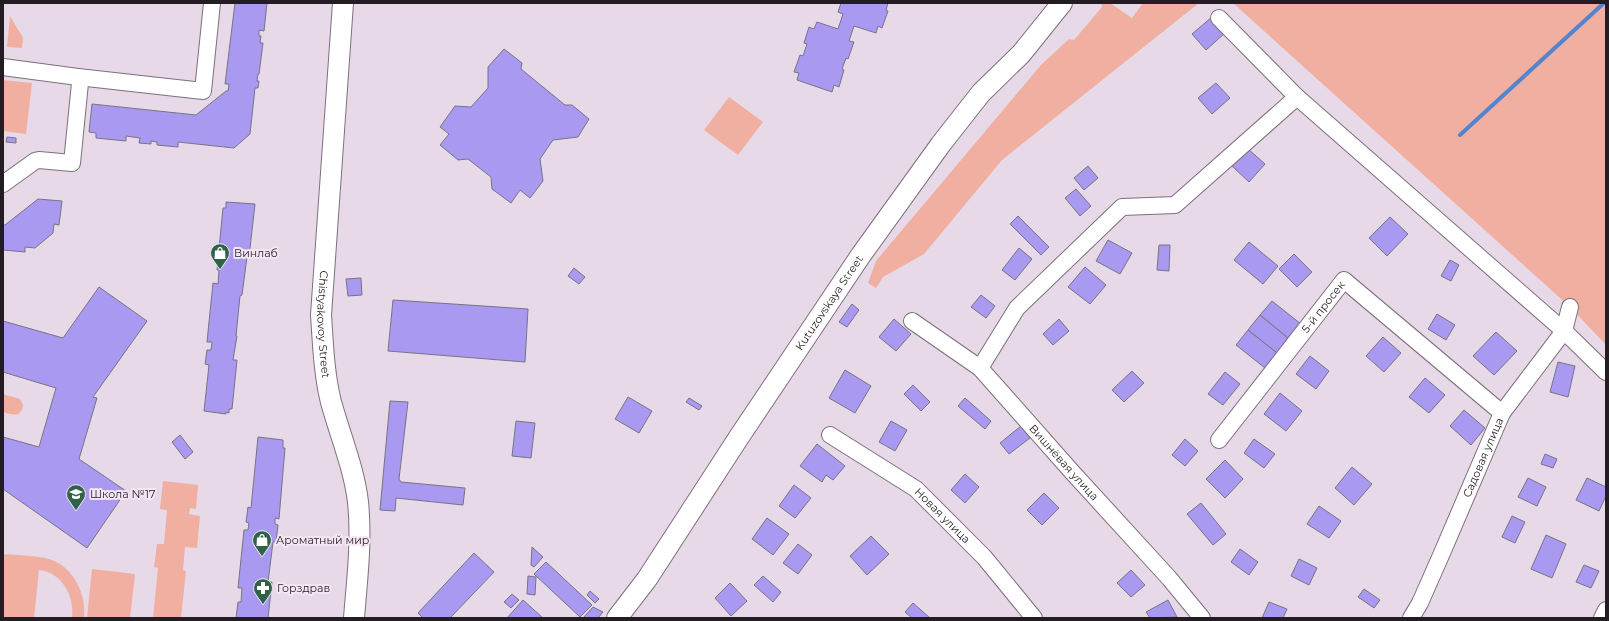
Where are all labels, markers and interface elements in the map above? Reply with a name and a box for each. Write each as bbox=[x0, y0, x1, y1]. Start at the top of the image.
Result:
shop icon: Винлаб bbox=[209, 242, 231, 270]
place label: Винлаб bbox=[234, 246, 278, 260]
street label: Kutuzovskaya Street bbox=[792, 252, 866, 353]
street label: Chistyakovoy Street bbox=[314, 270, 333, 379]
street label: 5-й просек bbox=[1298, 278, 1348, 336]
street label: Садовая улица bbox=[1460, 415, 1506, 500]
street label: Вишнёвая улица bbox=[1026, 421, 1102, 503]
school or university icon: Школа №17 bbox=[65, 483, 87, 511]
street label: Новая улица bbox=[912, 485, 973, 546]
place label: Школа №17 bbox=[90, 487, 155, 501]
shop icon: Ароматный мир bbox=[251, 529, 273, 557]
place label: Ароматный мир bbox=[276, 533, 369, 547]
pharmacy icon: Горздрав bbox=[252, 577, 274, 605]
place label: Горздрав bbox=[277, 581, 330, 595]

